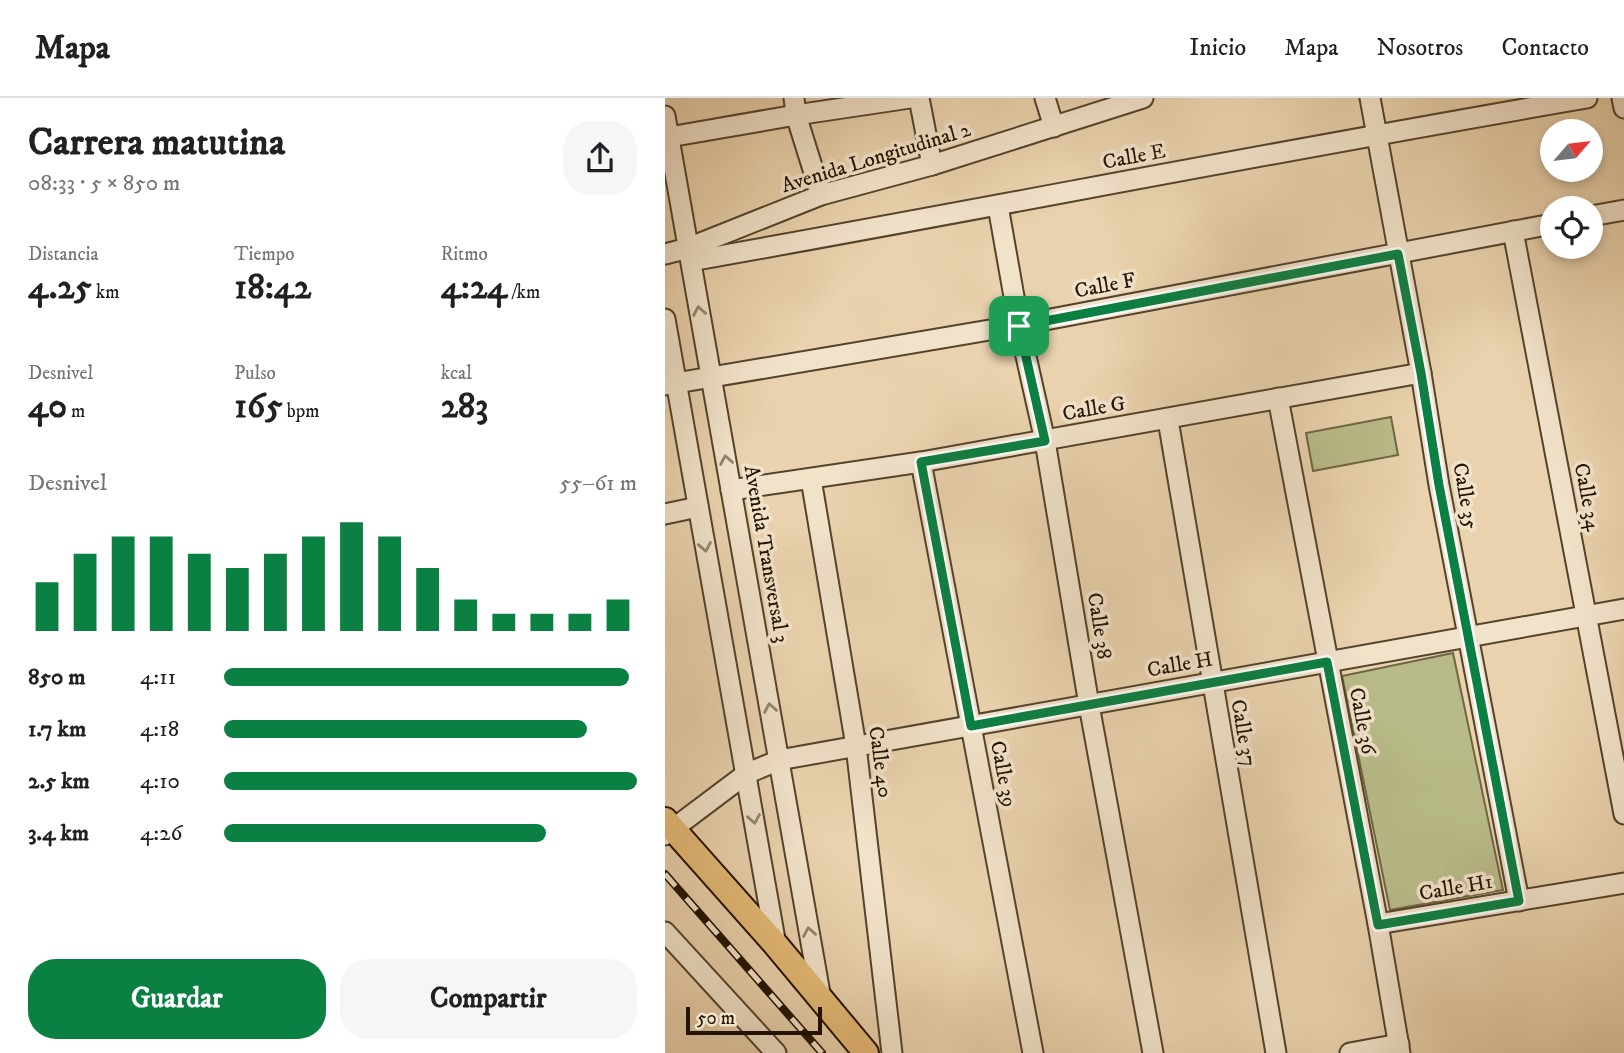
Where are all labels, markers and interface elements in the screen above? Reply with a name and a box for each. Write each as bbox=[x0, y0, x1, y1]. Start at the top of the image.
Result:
text: Mapa bbox=[35, 28, 110, 69]
text: Inicio bbox=[1189, 33, 1246, 63]
text: Mapa bbox=[1284, 33, 1339, 63]
text: Nosotros bbox=[1377, 33, 1463, 63]
text: Contacto bbox=[1501, 33, 1589, 63]
street label: Avenida Longitudinal 2 bbox=[778, 117, 975, 199]
text: Carrera matutina bbox=[28, 119, 285, 167]
north arrow bbox=[1540, 119, 1603, 182]
map controls bbox=[1540, 119, 1603, 259]
button: share bbox=[563, 121, 637, 195]
street label: Calle E bbox=[1100, 138, 1168, 176]
text: 08:33 · 5 × 850 m bbox=[28, 169, 180, 198]
button: locate bbox=[1540, 196, 1603, 259]
text: Distancia bbox=[28, 243, 99, 266]
text: Tiempo bbox=[234, 243, 294, 266]
text: Ritmo bbox=[441, 243, 488, 266]
text: 4.25 bbox=[28, 266, 92, 310]
text: 18:42 bbox=[234, 266, 311, 310]
text: 4:24 bbox=[441, 266, 507, 310]
street label: Calle F bbox=[1072, 267, 1138, 305]
text: km bbox=[92, 281, 119, 304]
text: /km bbox=[507, 281, 540, 304]
pin bbox=[989, 296, 1049, 356]
one-way arrow bbox=[692, 305, 707, 317]
icon: arrive bbox=[1000, 307, 1038, 345]
text: Desnivel bbox=[28, 362, 93, 385]
text: Pulso bbox=[234, 362, 276, 385]
text: kcal bbox=[441, 362, 472, 385]
text: 40 bbox=[28, 385, 67, 429]
text: 165 bbox=[234, 385, 283, 429]
text: 283 bbox=[441, 385, 488, 429]
street label: Calle G bbox=[1061, 391, 1128, 427]
text: m bbox=[67, 400, 85, 423]
text: bpm bbox=[283, 400, 319, 423]
one-way arrow bbox=[719, 454, 734, 466]
street label: Calle 35 bbox=[1446, 461, 1484, 531]
street label: Calle 34 bbox=[1568, 461, 1606, 534]
street label: Avenida Transversal 3 bbox=[738, 463, 794, 645]
text: Desnivel bbox=[28, 469, 107, 498]
text: 55–61 m bbox=[560, 469, 637, 498]
one-way arrow bbox=[697, 541, 712, 553]
street label: Calle 38 bbox=[1081, 591, 1117, 661]
street label: Calle H bbox=[1145, 646, 1215, 684]
text: 850 m bbox=[28, 663, 86, 692]
text: 4:11 bbox=[140, 663, 176, 692]
street label: Calle 36 bbox=[1343, 685, 1381, 758]
street label: Calle 37 bbox=[1224, 697, 1262, 769]
one-way arrow bbox=[763, 702, 778, 714]
text: 1.7 km bbox=[28, 715, 86, 744]
text: 4:18 bbox=[140, 715, 179, 744]
street label: Calle 40 bbox=[862, 725, 898, 799]
street label: Calle 39 bbox=[984, 739, 1022, 809]
text: 2.5 km bbox=[28, 767, 90, 796]
text: 4:10 bbox=[140, 767, 180, 796]
one-way arrow bbox=[746, 813, 761, 825]
text: 3.4 km bbox=[28, 819, 89, 848]
text: 4:26 bbox=[140, 819, 183, 848]
street label: Calle H1 bbox=[1417, 869, 1495, 907]
one-way arrow bbox=[803, 926, 818, 938]
button: Guardar bbox=[28, 959, 326, 1039]
button: Compartir bbox=[340, 959, 637, 1039]
scale bar bbox=[686, 1004, 823, 1036]
text: 50 m bbox=[697, 1007, 735, 1030]

